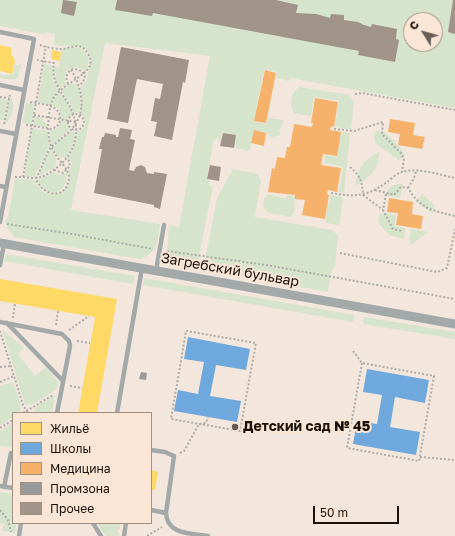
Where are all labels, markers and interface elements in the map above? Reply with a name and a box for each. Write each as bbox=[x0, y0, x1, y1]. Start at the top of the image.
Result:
north arrow bbox=[403, 12, 443, 52]
text: С bbox=[406, 18, 421, 32]
street label: Загребский бульвар bbox=[160, 250, 300, 290]
legend bbox=[12, 412, 152, 524]
place label: Детский сад № 45 bbox=[243, 419, 370, 435]
text: Жильё bbox=[50, 421, 89, 436]
marker: Детский сад № 45 bbox=[230, 422, 240, 432]
text: Школы bbox=[50, 441, 91, 456]
text: Медицина bbox=[50, 461, 111, 476]
text: Промзона bbox=[50, 481, 110, 496]
scale bar bbox=[315, 498, 401, 524]
text: Прочее bbox=[50, 501, 94, 516]
text: 50 m bbox=[320, 505, 348, 520]

